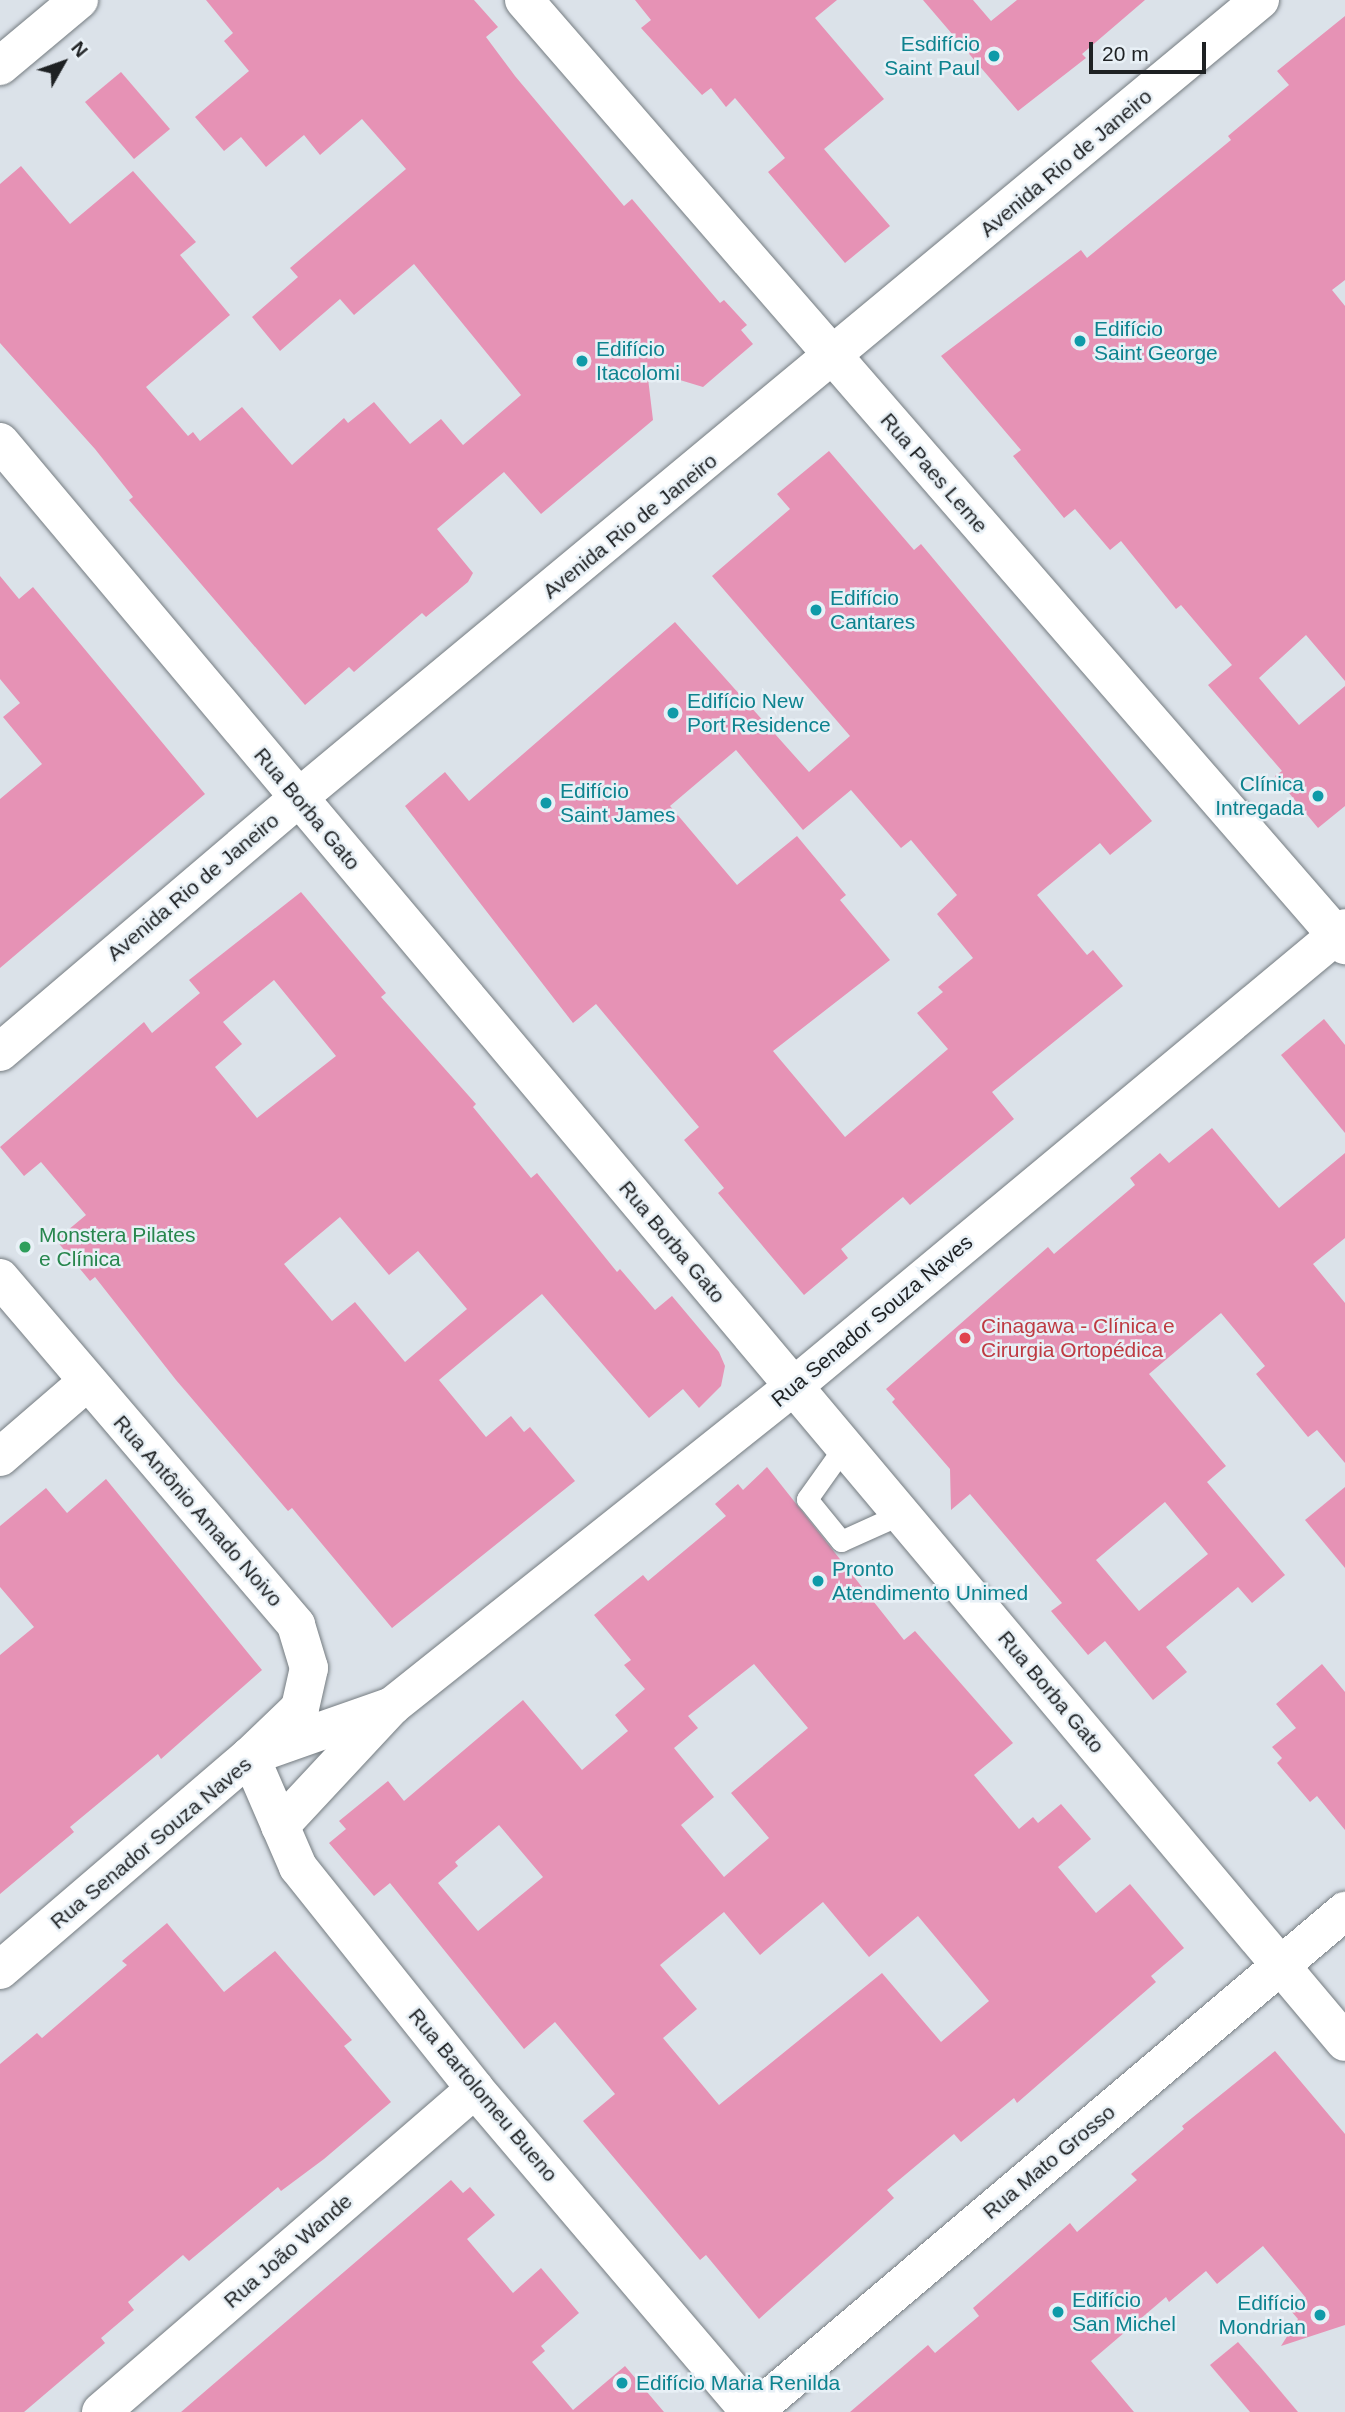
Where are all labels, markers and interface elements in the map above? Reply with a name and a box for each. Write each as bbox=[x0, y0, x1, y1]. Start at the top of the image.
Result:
north arrow bbox=[28, 28, 98, 98]
scale bar bbox=[1093, 28, 1210, 72]
place label: Esdifício Saint Paul bbox=[884, 31, 980, 81]
text: N bbox=[67, 37, 92, 61]
text: 20 m bbox=[1102, 42, 1149, 65]
marker: Esdifício Saint Paul bbox=[986, 48, 1002, 64]
street label: Avenida Rio de Janeiro bbox=[975, 84, 1157, 242]
place label: Edifício Saint George bbox=[1094, 316, 1218, 366]
marker: Edifício Saint George bbox=[1072, 333, 1088, 349]
place label: Edifício Itacolomi bbox=[596, 336, 680, 386]
marker: Edifício Itacolomi bbox=[574, 353, 590, 369]
street label: Rua Paes Leme bbox=[875, 408, 993, 538]
street label: Avenida Rio de Janeiro bbox=[538, 448, 722, 604]
place label: Edifício Cantares bbox=[830, 585, 915, 635]
marker: Edifício Cantares bbox=[808, 602, 824, 618]
place label: Edifício New Port Residence bbox=[687, 688, 831, 738]
marker: Edifício New Port Residence bbox=[665, 705, 681, 721]
street label: Rua Borba Gato bbox=[249, 743, 365, 875]
place label: Clínica Intregada bbox=[1215, 771, 1304, 821]
place label: Edifício Saint James bbox=[560, 778, 676, 828]
marker: Clínica Intregada bbox=[1310, 788, 1326, 804]
marker: Edifício Saint James bbox=[538, 795, 554, 811]
street label: Avenida Rio de Janeiro bbox=[102, 808, 284, 966]
street label: Rua Borba Gato bbox=[614, 1176, 730, 1308]
place label: Monstera Pilates e Clínica bbox=[39, 1222, 195, 1272]
street label: Rua Senador Souza Naves bbox=[766, 1230, 978, 1412]
marker: Monstera Pilates e Clínica bbox=[17, 1239, 33, 1255]
place label: Cinagawa - Clínica e Cirurgia Ortopédica bbox=[981, 1313, 1175, 1363]
marker: Cinagawa - Clínica e Cirurgia Ortopédica bbox=[955, 1328, 975, 1348]
street label: Rua Antônio Amado Noivo bbox=[107, 1409, 289, 1613]
place label: Pronto Atendimento Unimed bbox=[832, 1556, 1028, 1606]
marker: Pronto Atendimento Unimed bbox=[810, 1573, 826, 1589]
street label: Rua Borba Gato bbox=[993, 1626, 1109, 1758]
street label: Rua Senador Souza Naves bbox=[45, 1752, 257, 1934]
street label: Rua Bartolomeu Bueno bbox=[403, 2003, 563, 2187]
street label: Rua Mato Grosso bbox=[978, 2099, 1120, 2225]
street label: Rua João Wande bbox=[219, 2189, 357, 2313]
place label: Edifício San Michel bbox=[1072, 2287, 1176, 2337]
place label: Edifício Mondrian bbox=[1218, 2290, 1306, 2340]
marker: Edifício San Michel bbox=[1050, 2304, 1066, 2320]
marker: Edifício Mondrian bbox=[1312, 2307, 1328, 2323]
place label: Edifício Maria Renilda bbox=[636, 2370, 840, 2396]
marker: Edifício Maria Renilda bbox=[614, 2375, 630, 2391]

